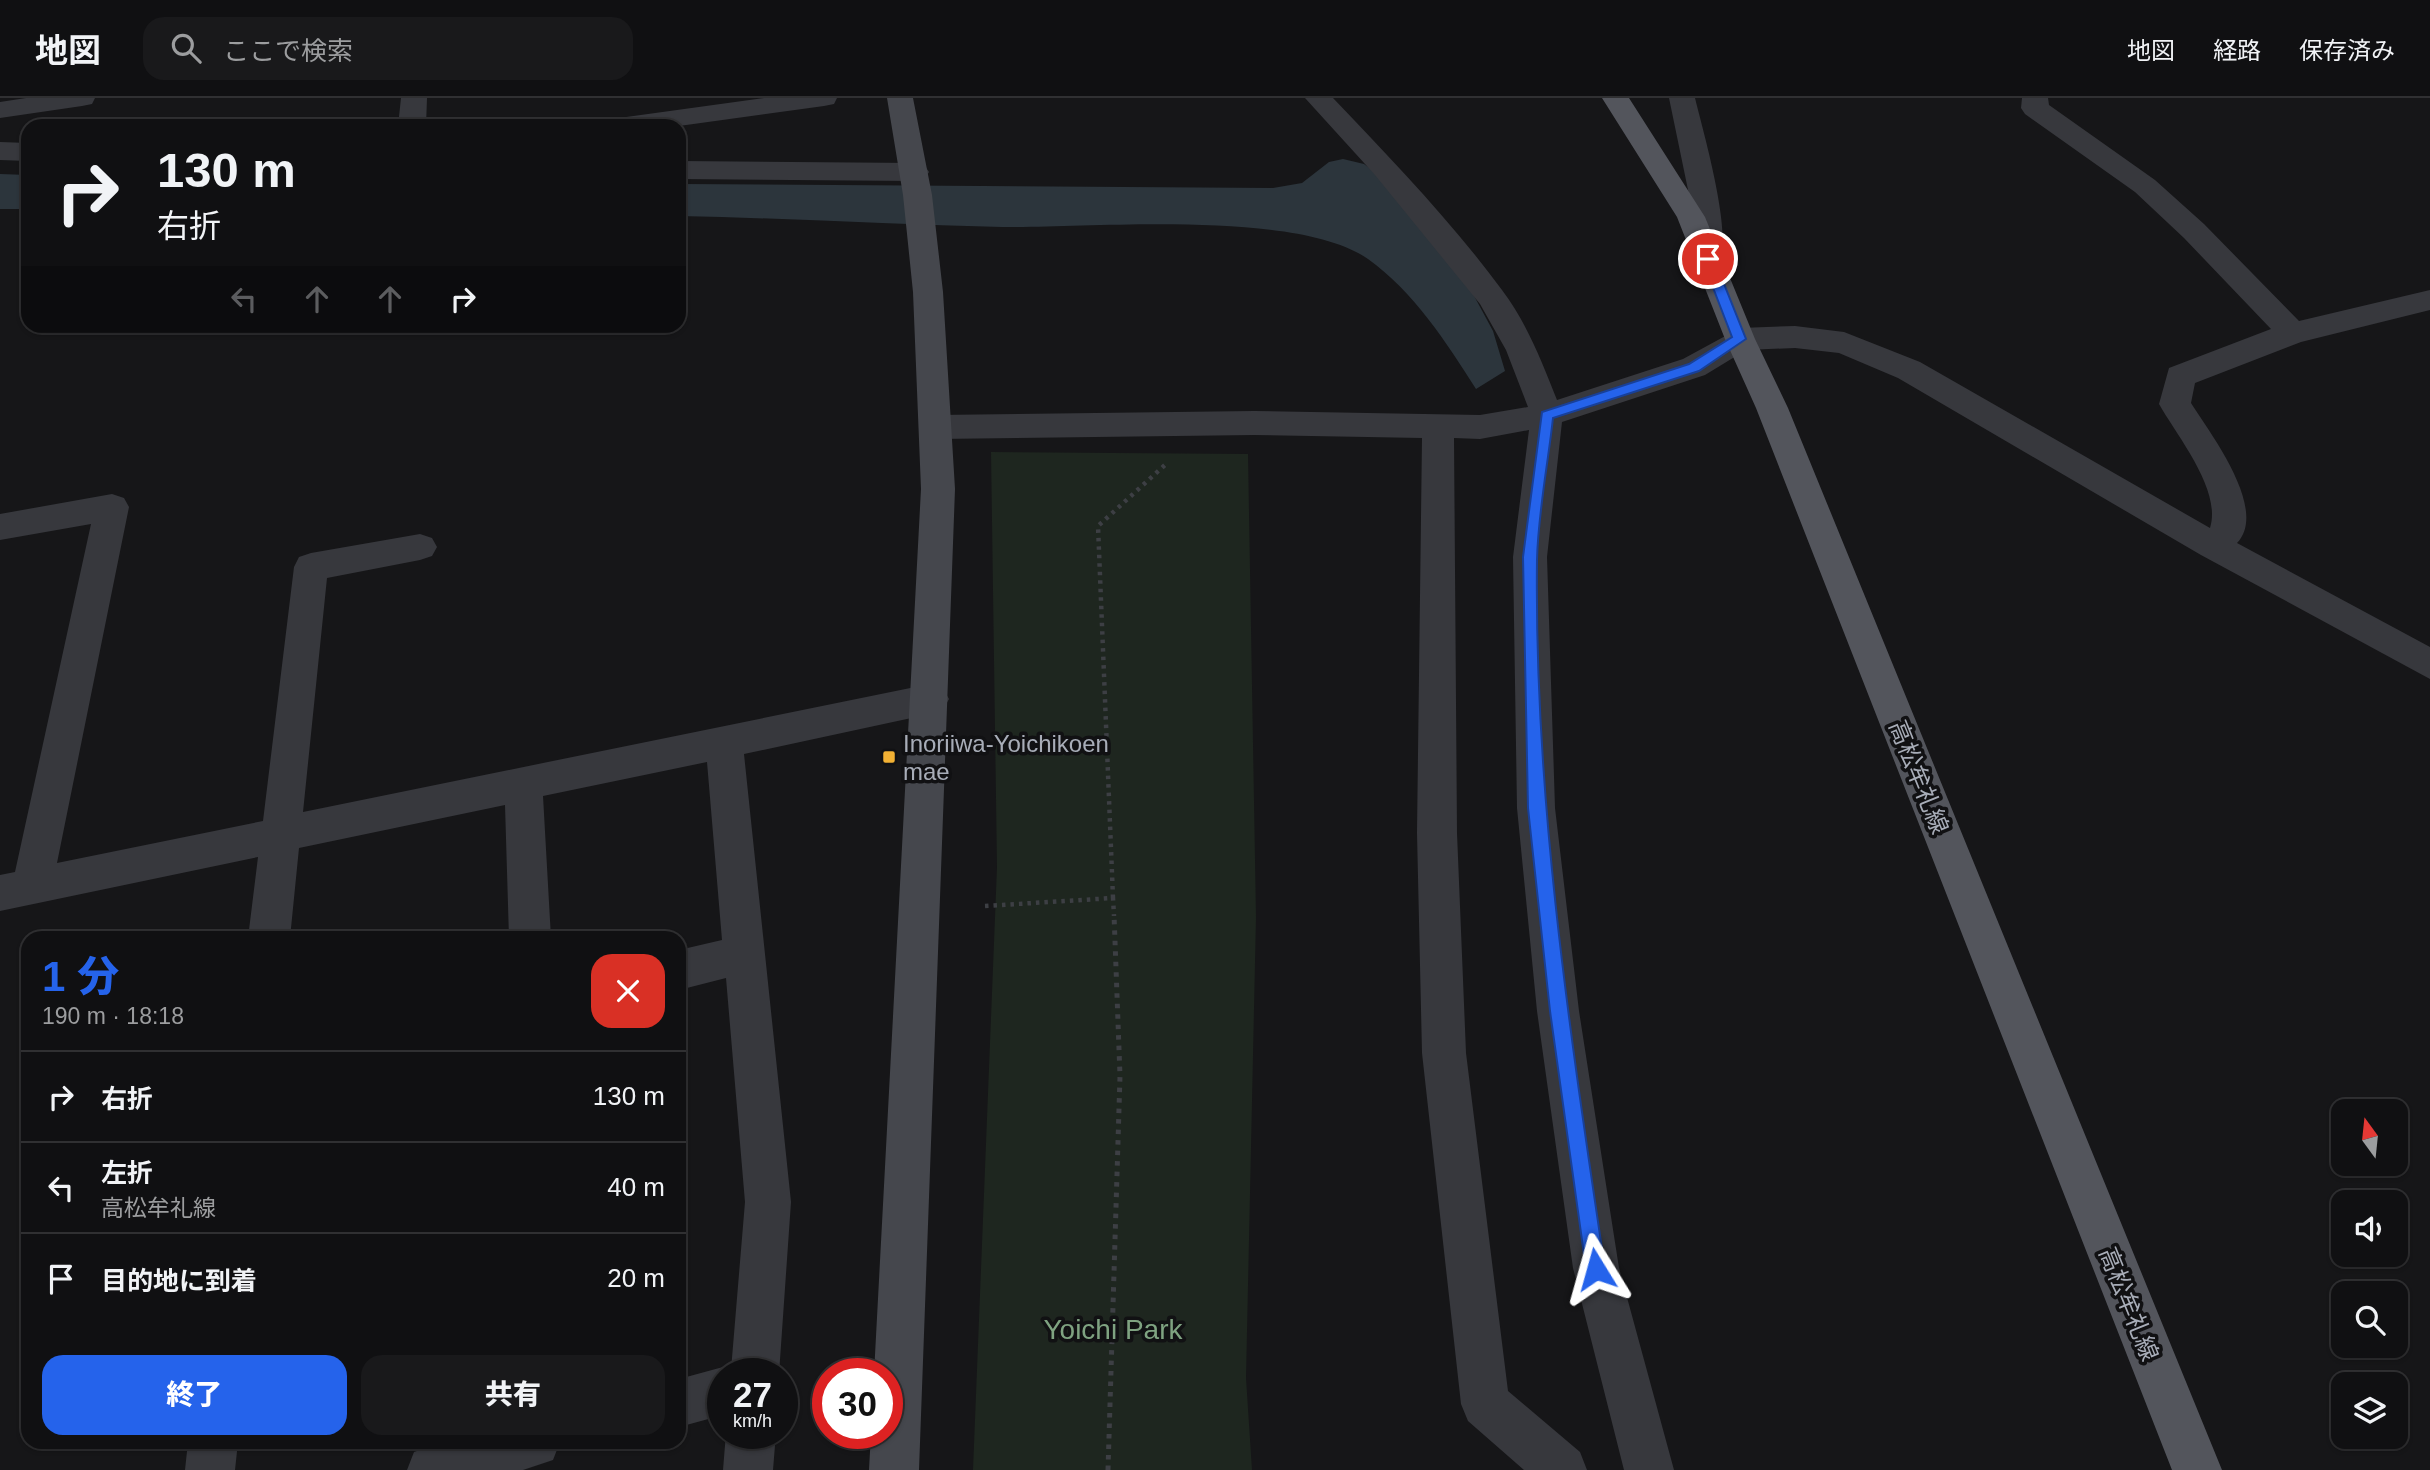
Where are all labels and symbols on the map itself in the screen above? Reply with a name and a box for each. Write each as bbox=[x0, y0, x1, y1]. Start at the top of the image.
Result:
pin bbox=[1678, 229, 1738, 289]
street label: 高松牟礼線 bbox=[1884, 716, 1954, 838]
place label: Inoriiwa-Yoichikoen mae bbox=[903, 730, 1109, 785]
marker: Inoriiwa-Yoichikoen mae bbox=[881, 749, 897, 765]
north arrow bbox=[2331, 1099, 2408, 1176]
position arrow bbox=[1559, 1232, 1633, 1306]
street label: 高松牟礼線 bbox=[2094, 1243, 2164, 1365]
park label: Yoichi Park bbox=[1043, 1314, 1184, 1345]
speed limit sign: 30 bbox=[812, 1358, 903, 1449]

